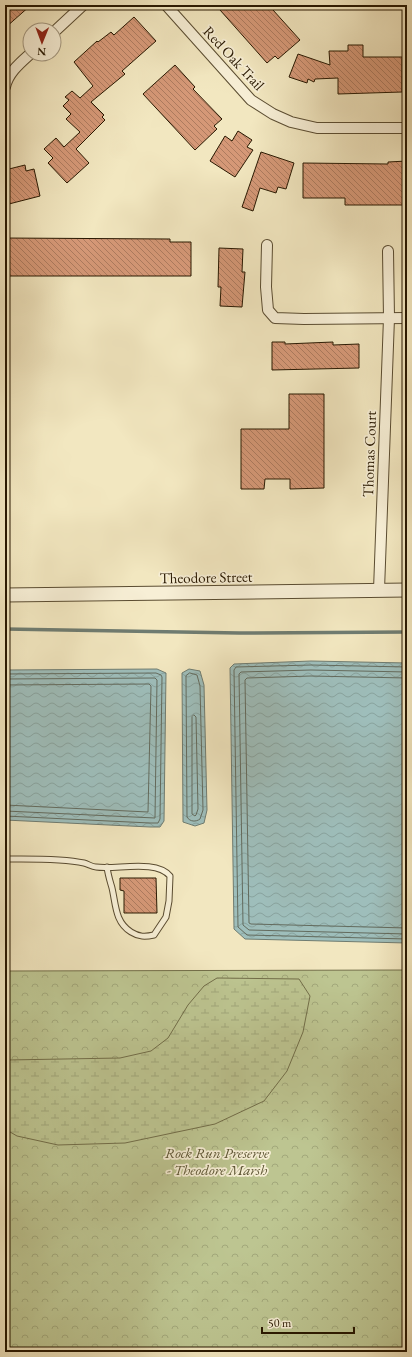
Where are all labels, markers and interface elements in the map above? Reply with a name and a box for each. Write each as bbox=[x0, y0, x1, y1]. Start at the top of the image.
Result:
north arrow bbox=[22, 22, 62, 62]
street label: Red Oak Trail bbox=[199, 22, 269, 94]
text: N bbox=[37, 45, 46, 59]
street label: Thomas Court bbox=[358, 410, 380, 498]
street label: Theodore Street bbox=[159, 567, 253, 587]
park label: Rock Run Preserve - Theodore Marsh bbox=[165, 1143, 270, 1179]
scale bar bbox=[262, 1309, 354, 1335]
text: 50 m bbox=[268, 1315, 292, 1331]

